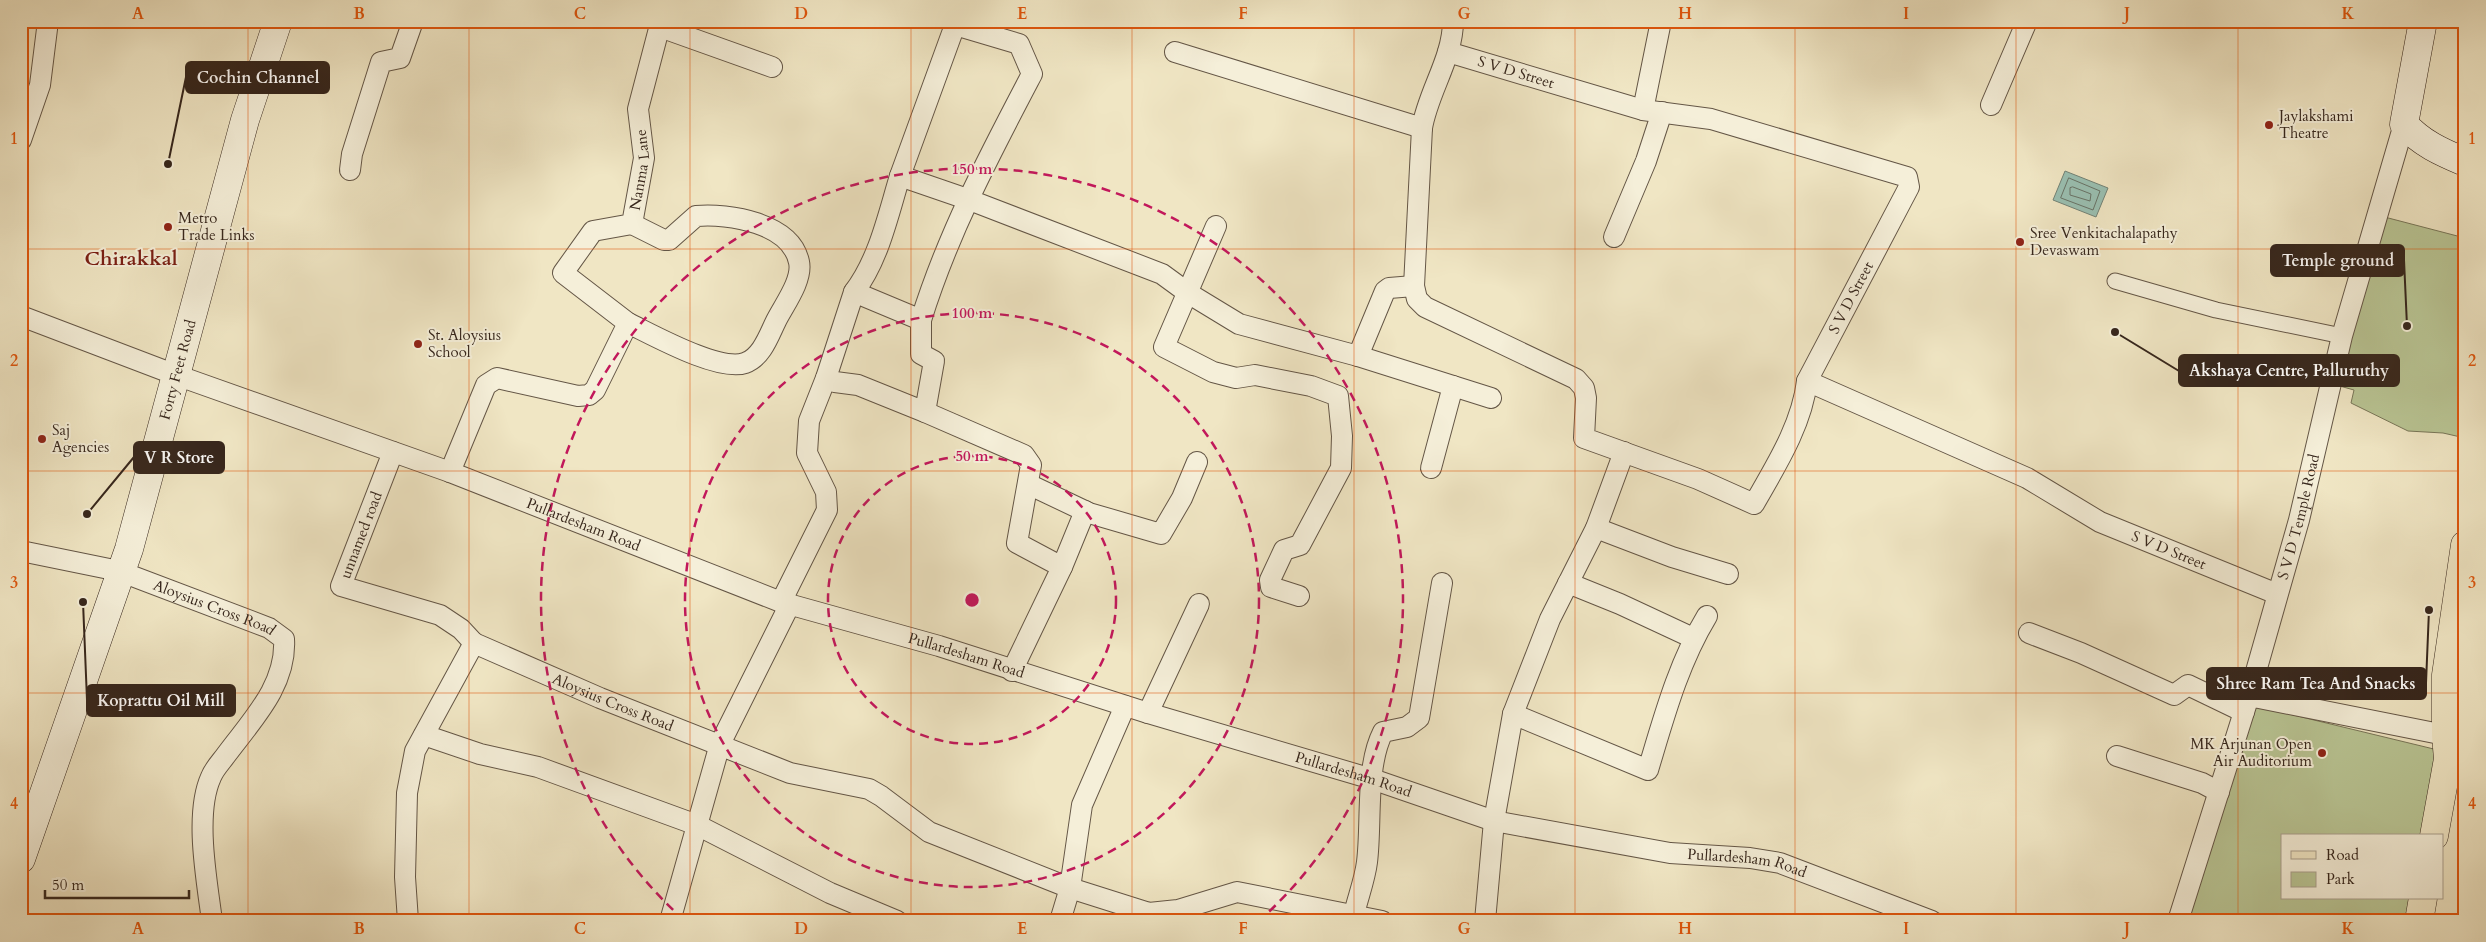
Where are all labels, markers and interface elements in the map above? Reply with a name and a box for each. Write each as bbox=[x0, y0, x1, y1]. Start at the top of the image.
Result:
text: A bbox=[132, 3, 144, 25]
text: B bbox=[353, 3, 365, 25]
text: C bbox=[574, 3, 586, 25]
text: D bbox=[794, 3, 808, 25]
text: E bbox=[1017, 3, 1027, 25]
text: F bbox=[1238, 3, 1248, 25]
text: G bbox=[1457, 3, 1471, 25]
text: H bbox=[1678, 3, 1692, 25]
text: I bbox=[1903, 3, 1909, 25]
text: J bbox=[2122, 3, 2130, 25]
text: K bbox=[2342, 3, 2355, 25]
street label: S V D Street bbox=[1475, 51, 1557, 93]
callout: Cochin Channel bbox=[186, 62, 329, 93]
text: Cochin Channel bbox=[197, 67, 320, 89]
place label: Jaylakshami Theatre bbox=[2277, 106, 2353, 143]
marker: Jaylakshami Theatre bbox=[2263, 119, 2275, 131]
text: 1 bbox=[10, 128, 18, 150]
street label: Nanma Lane bbox=[625, 128, 654, 212]
text: 1 bbox=[2468, 128, 2476, 150]
text: 150 m bbox=[952, 159, 993, 179]
place label: Metro Trade Links bbox=[178, 208, 255, 245]
marker: Metro Trade Links bbox=[162, 221, 174, 233]
place label: Sree Venkitachalapathy Devaswam bbox=[2030, 223, 2178, 260]
marker: Sree Venkitachalapathy Devaswam bbox=[2014, 236, 2026, 248]
district label: Chirakkal bbox=[84, 245, 178, 272]
callout: Temple ground bbox=[2271, 245, 2404, 276]
text: Temple ground bbox=[2282, 250, 2394, 272]
street label: S V D Street bbox=[1824, 258, 1878, 337]
text: 100 m bbox=[952, 303, 993, 323]
street label: Forty Feet Road bbox=[154, 317, 201, 422]
place label: St. Aloysius School bbox=[428, 325, 501, 362]
marker: St. Aloysius School bbox=[412, 338, 424, 350]
text: 2 bbox=[10, 350, 18, 372]
text: 2 bbox=[2468, 350, 2476, 372]
callout: Akshaya Centre, Palluruthy bbox=[2179, 355, 2399, 386]
text: Akshaya Centre, Palluruthy bbox=[2189, 360, 2389, 382]
place label: Saj Agencies bbox=[52, 420, 109, 457]
marker: Saj Agencies bbox=[36, 433, 48, 445]
callout: V R Store bbox=[134, 442, 224, 473]
text: 50 m bbox=[955, 446, 989, 466]
text: V R Store bbox=[144, 447, 214, 469]
street label: S V D Temple Road bbox=[2273, 452, 2324, 582]
street label: unnamed road bbox=[335, 489, 387, 581]
street label: Pullardesham Road bbox=[524, 493, 644, 556]
street label: S V D Street bbox=[2129, 526, 2209, 574]
text: 3 bbox=[10, 572, 18, 594]
text: 3 bbox=[2468, 572, 2476, 594]
street label: Aloysius Cross Road bbox=[150, 575, 280, 640]
centre of rings bbox=[963, 591, 981, 609]
street label: Pullardesham Road bbox=[906, 628, 1027, 683]
street label: Aloysius Cross Road bbox=[549, 668, 676, 736]
callout: Shree Ram Tea And Snacks bbox=[2207, 668, 2426, 699]
text: Shree Ram Tea And Snacks bbox=[2217, 673, 2415, 695]
callout: Koprattu Oil Mill bbox=[87, 685, 235, 716]
text: Koprattu Oil Mill bbox=[97, 690, 225, 712]
place label: MK Arjunan Open Air Auditorium bbox=[2190, 734, 2312, 771]
street label: Pullardesham Road bbox=[1293, 747, 1414, 802]
marker: MK Arjunan Open Air Auditorium bbox=[2316, 747, 2328, 759]
text: 4 bbox=[10, 793, 18, 815]
text: 4 bbox=[2468, 793, 2476, 815]
legend bbox=[2281, 834, 2444, 900]
street label: Pullardesham Road bbox=[1687, 844, 1810, 882]
text: Road bbox=[2326, 845, 2359, 865]
scale bar bbox=[45, 867, 189, 899]
text: Park bbox=[2326, 869, 2355, 889]
text: 50 m bbox=[52, 875, 84, 895]
text: A bbox=[132, 918, 144, 940]
text: B bbox=[353, 918, 365, 940]
text: C bbox=[574, 918, 586, 940]
text: D bbox=[794, 918, 808, 940]
text: E bbox=[1017, 918, 1027, 940]
text: F bbox=[1238, 918, 1248, 940]
text: G bbox=[1457, 918, 1471, 940]
text: H bbox=[1678, 918, 1692, 940]
text: I bbox=[1903, 918, 1909, 940]
text: J bbox=[2122, 918, 2130, 940]
text: K bbox=[2342, 918, 2355, 940]

